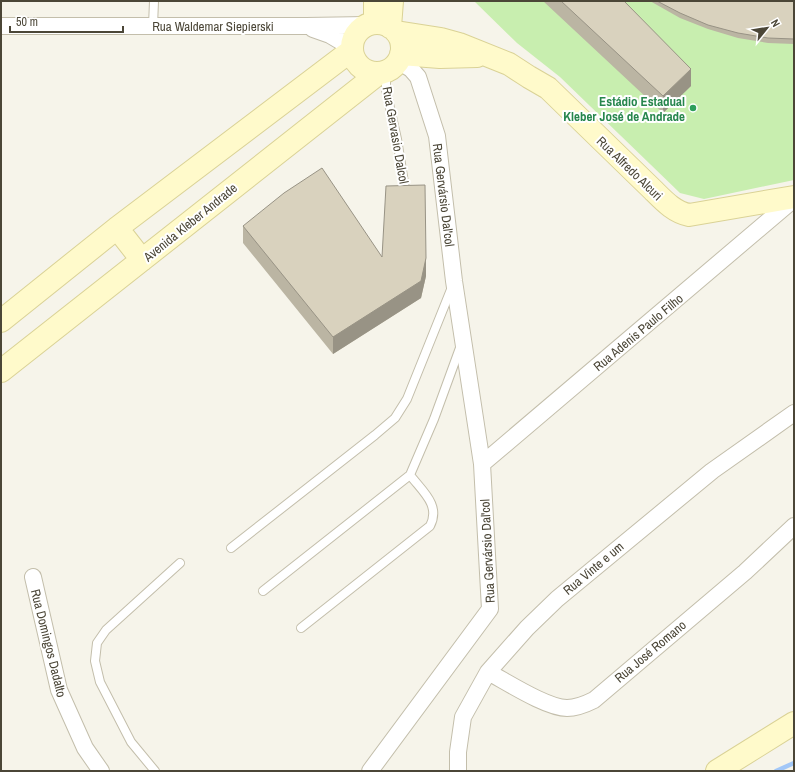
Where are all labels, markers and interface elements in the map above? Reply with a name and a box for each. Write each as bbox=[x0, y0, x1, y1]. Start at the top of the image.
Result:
scale bar bbox=[10, 8, 123, 34]
north arrow bbox=[747, 8, 787, 48]
text: 50 m bbox=[16, 14, 38, 30]
text: N bbox=[768, 17, 783, 29]
street label: Rua Waldemar Siepierski bbox=[152, 18, 274, 35]
street label: Rua Gervasio Dalcol bbox=[379, 85, 412, 185]
place label: Estádio Estadual Kleber José de Andrade bbox=[563, 93, 685, 125]
marker: Estádio Estadual Kleber José de Andrade bbox=[688, 103, 698, 113]
street label: Rua Alfredo Alcuri bbox=[593, 133, 666, 204]
street label: Rua Gervársio Dal'col bbox=[429, 142, 458, 248]
street label: Avenida Kleber Andrade bbox=[139, 179, 241, 266]
street label: Rua Adenis Paulo Filho bbox=[590, 290, 687, 375]
street label: Rua Gervársio Dal'col bbox=[476, 499, 499, 603]
street label: Rua Vinte e um bbox=[560, 538, 627, 599]
street label: Rua Domingos Dadalto bbox=[27, 587, 70, 699]
street label: Rua José Romano bbox=[611, 616, 690, 686]

